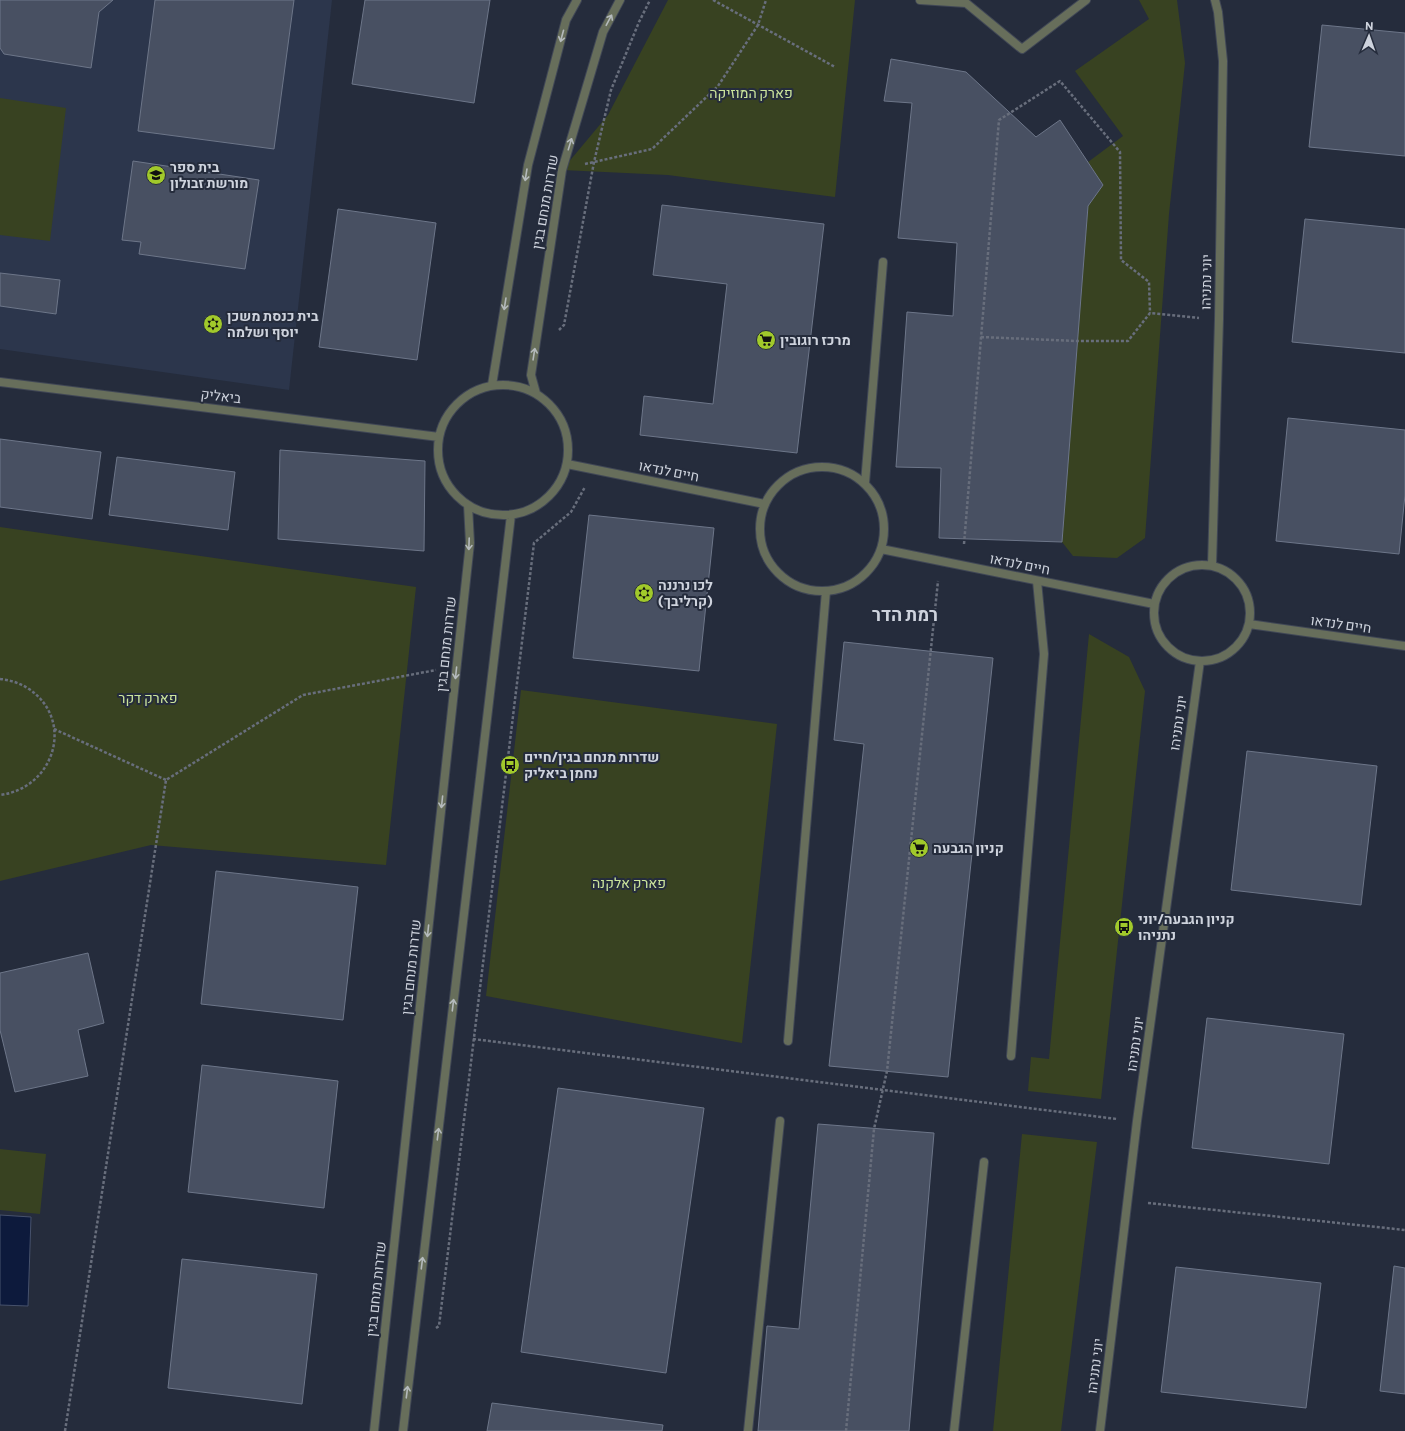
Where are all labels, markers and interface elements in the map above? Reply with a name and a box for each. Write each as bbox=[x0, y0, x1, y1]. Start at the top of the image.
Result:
one-way arrow bbox=[606, 14, 613, 26]
north arrow bbox=[1349, 16, 1389, 56]
text: N bbox=[1365, 19, 1374, 32]
one-way arrow bbox=[558, 29, 565, 42]
park label: פארק המוזיקה bbox=[709, 84, 793, 101]
one-way arrow bbox=[567, 137, 574, 150]
street label: שדרות מנחם בגין bbox=[528, 153, 561, 251]
place label: בית ספר מורשת זבולון bbox=[170, 158, 248, 191]
school or university icon: בית ספר מורשת זבולון bbox=[145, 164, 167, 186]
one-way arrow bbox=[522, 168, 530, 181]
street label: יוני נתניהו bbox=[1197, 254, 1214, 310]
one-way arrow bbox=[501, 297, 509, 310]
place label: בית כנסת משכן יוסף ושלמה bbox=[227, 307, 319, 340]
synagogue icon: בית כנסת משכן יוסף ושלמה bbox=[202, 313, 224, 335]
supermarket icon: מרכז רוגובין bbox=[755, 329, 777, 351]
place label: מרכז רוגובין bbox=[780, 331, 851, 348]
one-way arrow bbox=[530, 348, 538, 361]
street label: ביאליק bbox=[200, 385, 243, 406]
street label: חיים לנדאו bbox=[637, 456, 701, 485]
one-way arrow bbox=[466, 537, 473, 550]
street label: חיים לנדאו bbox=[988, 549, 1052, 578]
place label: לכו נרננה (קרליבך) bbox=[658, 576, 713, 609]
synagogue icon: לכו נרננה (קרליבך) bbox=[633, 582, 655, 604]
street label: שדרות מנחם בגין bbox=[432, 595, 459, 693]
district label: רמת הדר bbox=[872, 603, 938, 625]
street label: חיים לנדאו bbox=[1310, 611, 1373, 636]
one-way arrow bbox=[452, 666, 460, 679]
park label: פארק דקר bbox=[119, 689, 177, 706]
street label: יוני נתניהו bbox=[1165, 694, 1190, 752]
place label: שדרות מנחם בגין/חיים נחמן ביאליק bbox=[524, 748, 659, 781]
bus stop icon: שדרות מנחם בגין/חיים נחמן ביאליק bbox=[499, 754, 521, 776]
one-way arrow bbox=[438, 795, 446, 808]
supermarket icon: קניון הגבעה bbox=[908, 837, 930, 859]
place label: קניון הגבעה bbox=[933, 839, 1004, 856]
park label: פארק אלקנה bbox=[592, 874, 666, 891]
place label: קניון הגבעה/יוני נתניהו bbox=[1138, 910, 1235, 943]
bus stop icon: קניון הגבעה/יוני נתניהו bbox=[1113, 916, 1135, 938]
street label: שדרות מנחם בגין bbox=[397, 918, 424, 1016]
one-way arrow bbox=[424, 925, 432, 938]
one-way arrow bbox=[449, 999, 457, 1012]
street label: יוני נתניהו bbox=[1122, 1015, 1147, 1073]
one-way arrow bbox=[434, 1128, 442, 1141]
street label: שדרות מנחם בגין bbox=[362, 1240, 389, 1338]
one-way arrow bbox=[419, 1257, 426, 1270]
street label: יוני נתניהו bbox=[1083, 1337, 1106, 1395]
one-way arrow bbox=[403, 1386, 411, 1399]

